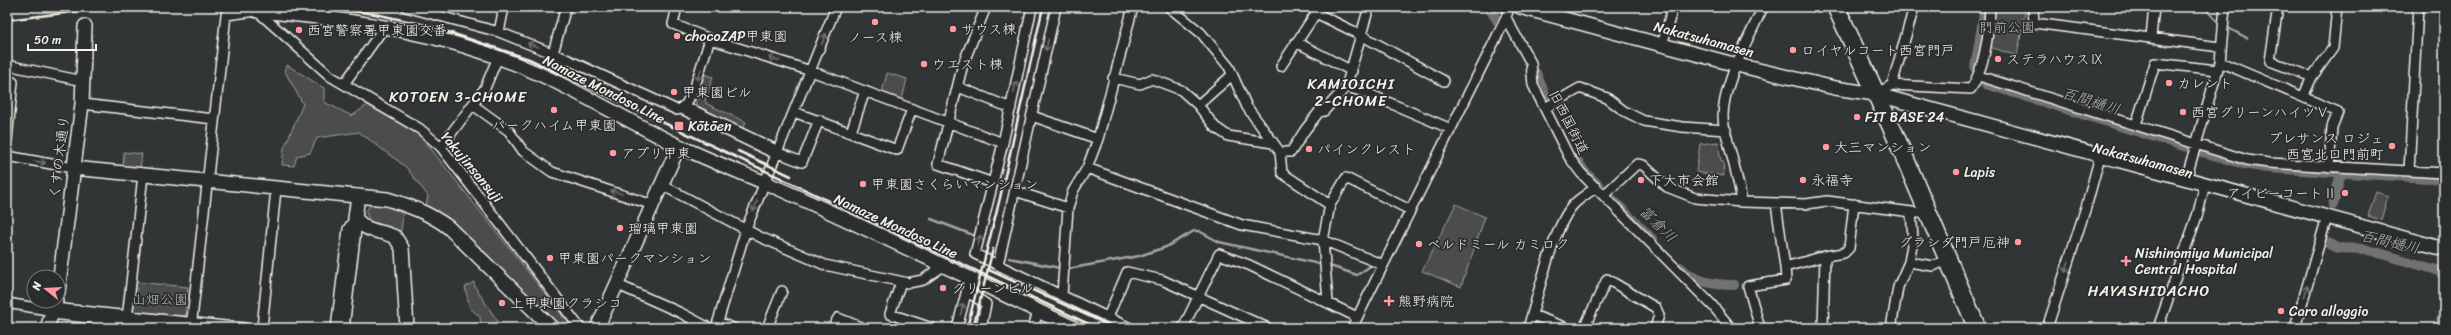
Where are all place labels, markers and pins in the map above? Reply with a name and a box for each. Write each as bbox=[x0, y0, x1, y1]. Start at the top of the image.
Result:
marker: ノース棟 bbox=[870, 17, 880, 27]
place label: サウス棟 bbox=[961, 17, 1017, 42]
place label: 西宮警察署甲東園交番 bbox=[307, 18, 447, 43]
place label: chocoZAP甲東園 bbox=[685, 24, 787, 49]
marker: サウス棟 bbox=[948, 24, 958, 34]
marker: 西宮警察署甲東園交番 bbox=[294, 25, 304, 35]
place label: ノース棟 bbox=[847, 25, 904, 50]
marker: chocoZAP甲東園 bbox=[672, 31, 682, 41]
place label: ロイヤルコート西宮門戸 bbox=[1801, 38, 1955, 63]
marker: ロイヤルコート西宮門戸 bbox=[1788, 45, 1798, 55]
place label: ステラハウスⅨ bbox=[2006, 47, 2103, 72]
place label: ウエスト棟 bbox=[932, 52, 1004, 77]
marker: ステラハウスⅨ bbox=[1993, 54, 2003, 64]
marker: ウエスト棟 bbox=[919, 59, 929, 69]
place label: カレント bbox=[2177, 71, 2233, 96]
marker: カレント bbox=[2164, 78, 2174, 88]
place label: 甲東園ビル bbox=[682, 80, 752, 105]
marker: 甲東園ビル bbox=[669, 87, 679, 97]
place label: 西宮グリーンハイツⅤ bbox=[2191, 100, 2330, 125]
marker: パークハイム甲東園 bbox=[549, 105, 559, 115]
place label: FIT BASE 24 bbox=[1865, 105, 1945, 130]
marker: 西宮グリーンハイツⅤ bbox=[2178, 107, 2188, 117]
marker: FIT BASE 24 bbox=[1852, 112, 1862, 122]
place label: パークハイム甲東園 bbox=[491, 113, 617, 138]
place label: Kōtōen bbox=[688, 114, 732, 139]
marker: Kōtōen bbox=[673, 120, 685, 132]
place label: プレサンス ロジェ 西宮北口門前町 bbox=[2268, 126, 2384, 167]
place label: 大三マンション bbox=[1834, 135, 1931, 160]
place label: パインクレスト bbox=[1317, 137, 1416, 162]
place label: アプリ甲東 bbox=[621, 141, 691, 166]
marker: プレサンス ロジェ 西宮北口門前町 bbox=[2387, 141, 2397, 151]
marker: 大三マンション bbox=[1821, 142, 1831, 152]
marker: パインクレスト bbox=[1304, 144, 1314, 154]
marker: アプリ甲東 bbox=[608, 148, 618, 158]
place label: Lapis bbox=[1964, 160, 1996, 185]
marker: Lapis bbox=[1951, 167, 1961, 177]
place label: 下大市会館 bbox=[1649, 168, 1719, 193]
place label: 永福寺 bbox=[1811, 168, 1853, 193]
place label: 甲東園さくらいマンション bbox=[871, 172, 1038, 197]
marker: 下大市会館 bbox=[1636, 175, 1646, 185]
marker: 永福寺 bbox=[1798, 175, 1808, 185]
marker: 甲東園さくらいマンション bbox=[858, 179, 868, 189]
place label: アイビーコートⅡ bbox=[2227, 181, 2337, 206]
marker: アイビーコートⅡ bbox=[2340, 188, 2350, 198]
place label: 瑠璃甲東園 bbox=[628, 216, 698, 241]
marker: 瑠璃甲東園 bbox=[615, 223, 625, 233]
place label: グランダ門戸厄神 bbox=[1899, 230, 2010, 255]
place label: ベルドミール カミロク bbox=[1427, 232, 1570, 257]
marker: グランダ門戸厄神 bbox=[2013, 237, 2023, 247]
marker: ベルドミール カミロク bbox=[1414, 239, 1424, 249]
place label: Nishinomiya Municipal Central Hospital bbox=[2135, 241, 2274, 282]
place label: 甲東園パークマンション bbox=[558, 246, 711, 271]
marker: 甲東園パークマンション bbox=[545, 253, 555, 263]
marker: Nishinomiya Municipal Central Hospital bbox=[2120, 255, 2132, 267]
place label: グリーンビル bbox=[951, 276, 1034, 301]
marker: グリーンビル bbox=[938, 283, 948, 293]
place label: 熊野病院 bbox=[1398, 289, 1454, 314]
place label: 上甲東園クラシコ bbox=[510, 291, 622, 316]
marker: 熊野病院 bbox=[1383, 295, 1395, 307]
marker: 上甲東園クラシコ bbox=[497, 298, 507, 308]
place label: Caro alloggio bbox=[2289, 299, 2368, 324]
marker: Caro alloggio bbox=[2276, 306, 2286, 316]

